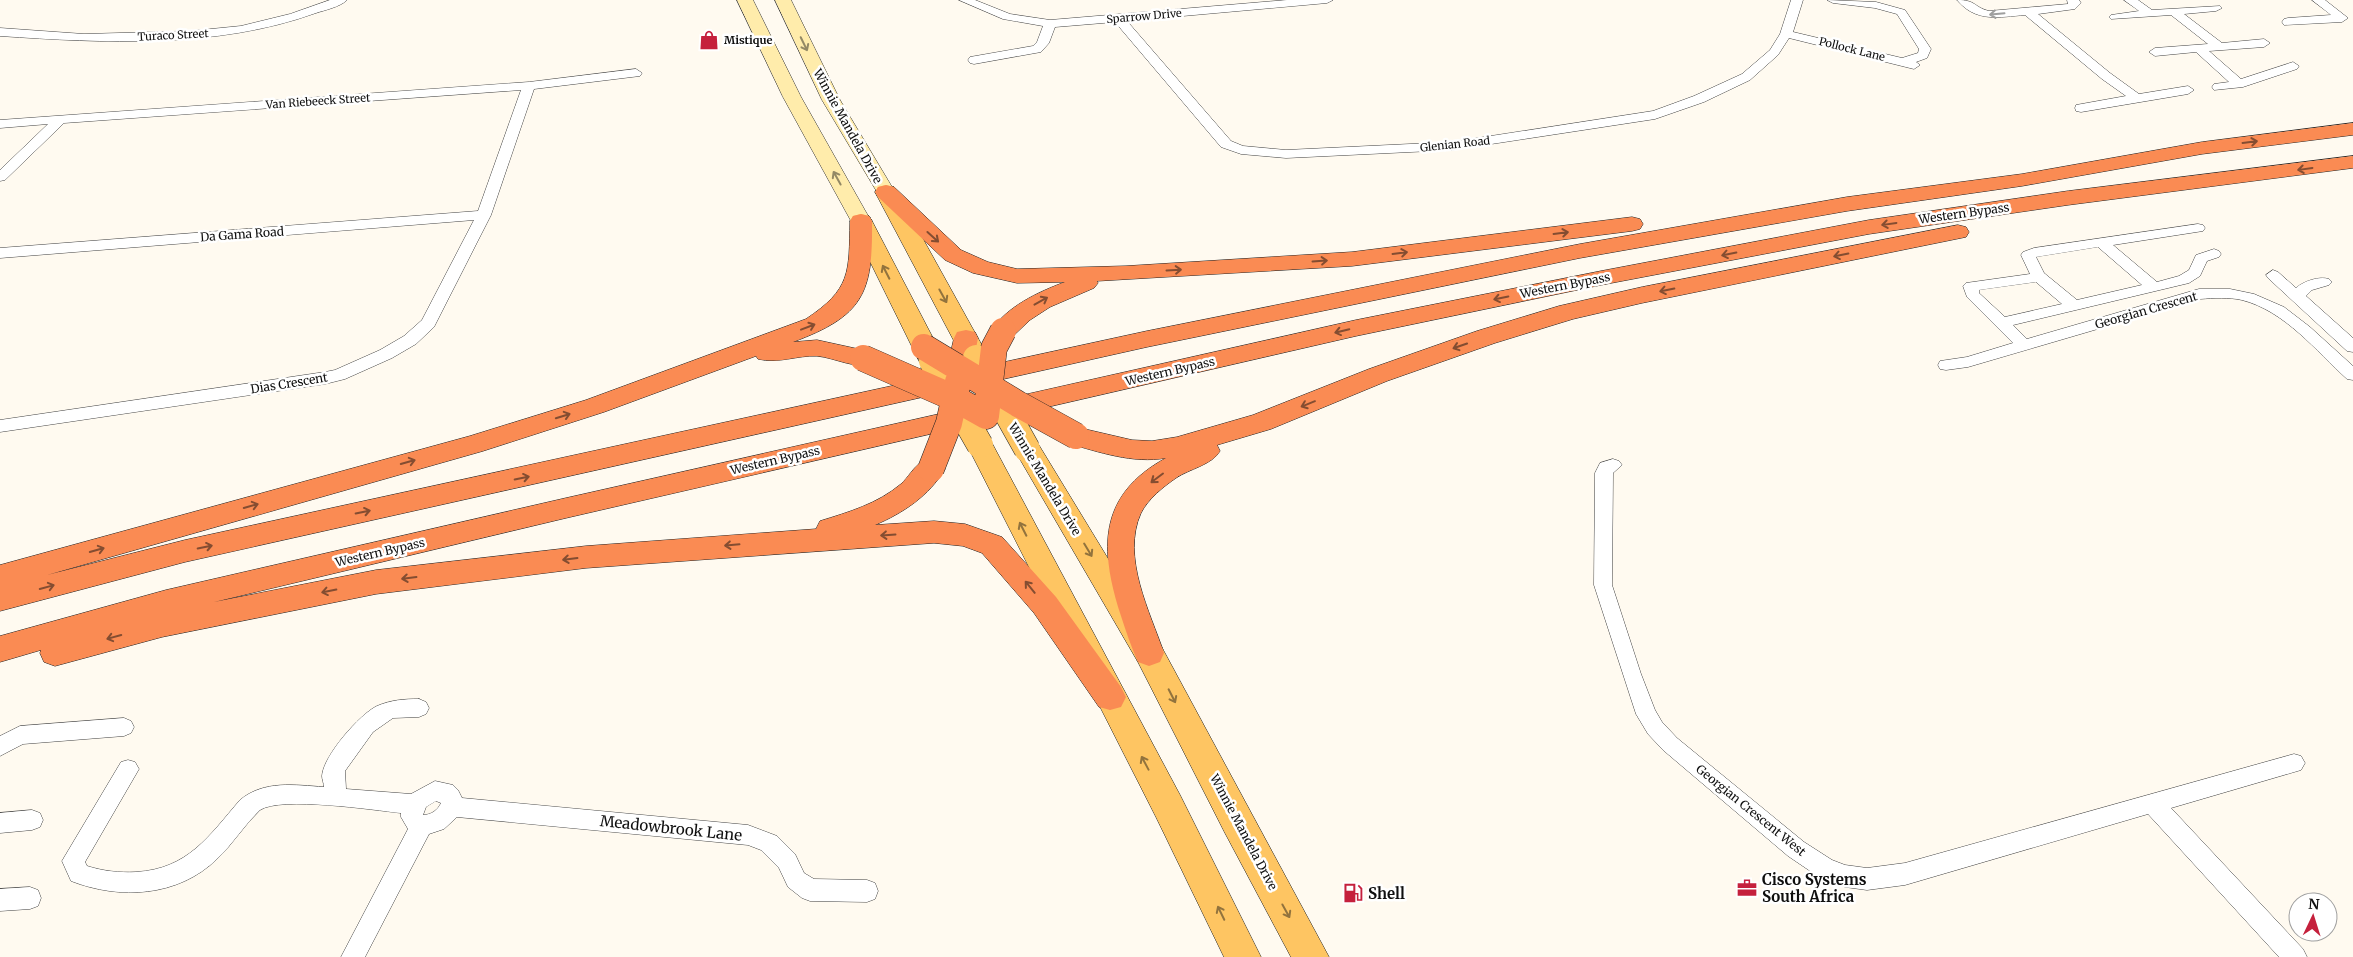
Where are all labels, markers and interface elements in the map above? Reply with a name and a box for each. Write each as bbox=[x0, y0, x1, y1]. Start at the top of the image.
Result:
street label: Sparrow Drive bbox=[1106, 6, 1183, 26]
one-way arrow bbox=[1989, 10, 2005, 19]
street label: Turaco Street bbox=[137, 26, 210, 44]
shop icon: Mistique bbox=[698, 29, 720, 51]
place label: Mistique bbox=[724, 33, 772, 47]
street label: Pollock Lane bbox=[1817, 34, 1887, 64]
one-way arrow bbox=[800, 36, 809, 51]
street label: Winnie Mandela Drive bbox=[810, 65, 886, 186]
street label: Van Riebeeck Street bbox=[264, 90, 371, 112]
street label: Glenian Road bbox=[1419, 133, 1491, 155]
one-way arrow bbox=[2242, 137, 2258, 147]
one-way arrow bbox=[2297, 164, 2313, 174]
one-way arrow bbox=[832, 171, 842, 186]
street label: Western Bypass bbox=[1917, 199, 2010, 227]
one-way arrow bbox=[1881, 220, 1897, 230]
street label: Da Gama Road bbox=[200, 224, 284, 244]
one-way arrow bbox=[1553, 228, 1569, 238]
one-way arrow bbox=[927, 232, 940, 243]
one-way arrow bbox=[1392, 248, 1408, 258]
one-way arrow bbox=[1721, 249, 1737, 259]
one-way arrow bbox=[1833, 251, 1849, 260]
one-way arrow bbox=[1311, 257, 1327, 266]
one-way arrow bbox=[881, 265, 890, 280]
one-way arrow bbox=[1166, 266, 1182, 275]
street label: Western Bypass bbox=[1518, 269, 1611, 301]
one-way arrow bbox=[1659, 285, 1675, 295]
one-way arrow bbox=[938, 288, 948, 303]
street label: Georgian Crescent bbox=[2093, 288, 2199, 332]
one-way arrow bbox=[1493, 294, 1509, 304]
one-way arrow bbox=[1033, 296, 1048, 306]
one-way arrow bbox=[800, 322, 815, 331]
one-way arrow bbox=[1334, 327, 1350, 336]
one-way arrow bbox=[1452, 342, 1468, 351]
street label: Western Bypass bbox=[1123, 353, 1216, 389]
street label: Dias Crescent bbox=[249, 369, 329, 396]
one-way arrow bbox=[1301, 399, 1316, 409]
one-way arrow bbox=[555, 410, 571, 420]
street label: Winnie Mandela Drive bbox=[1005, 419, 1085, 538]
street label: Western Bypass bbox=[728, 442, 821, 478]
one-way arrow bbox=[399, 457, 415, 466]
one-way arrow bbox=[1151, 472, 1164, 483]
one-way arrow bbox=[514, 473, 530, 482]
one-way arrow bbox=[243, 501, 259, 510]
one-way arrow bbox=[355, 507, 371, 516]
one-way arrow bbox=[1018, 522, 1027, 537]
one-way arrow bbox=[880, 531, 896, 540]
street label: Western Bypass bbox=[333, 534, 426, 570]
one-way arrow bbox=[724, 540, 740, 550]
one-way arrow bbox=[196, 542, 212, 551]
one-way arrow bbox=[1083, 543, 1093, 557]
one-way arrow bbox=[89, 544, 105, 554]
one-way arrow bbox=[563, 554, 579, 564]
one-way arrow bbox=[401, 573, 417, 583]
one-way arrow bbox=[1024, 580, 1035, 593]
one-way arrow bbox=[39, 582, 55, 591]
one-way arrow bbox=[321, 587, 337, 596]
one-way arrow bbox=[107, 633, 123, 642]
one-way arrow bbox=[1168, 688, 1177, 703]
one-way arrow bbox=[1140, 756, 1150, 771]
street label: Georgian Crescent West bbox=[1693, 761, 1809, 859]
street label: Winnie Mandela Drive bbox=[1207, 771, 1281, 892]
street label: Meadowbrook Lane bbox=[599, 811, 743, 845]
place label: Cisco Systems South Africa bbox=[1762, 870, 1867, 906]
office icon: Cisco Systems South Africa bbox=[1736, 877, 1758, 899]
fuel station icon: Shell bbox=[1342, 882, 1364, 904]
place label: Shell bbox=[1368, 884, 1405, 903]
north arrow bbox=[2288, 892, 2338, 942]
text: N bbox=[2308, 895, 2320, 913]
one-way arrow bbox=[1282, 903, 1291, 918]
one-way arrow bbox=[1216, 906, 1225, 921]

